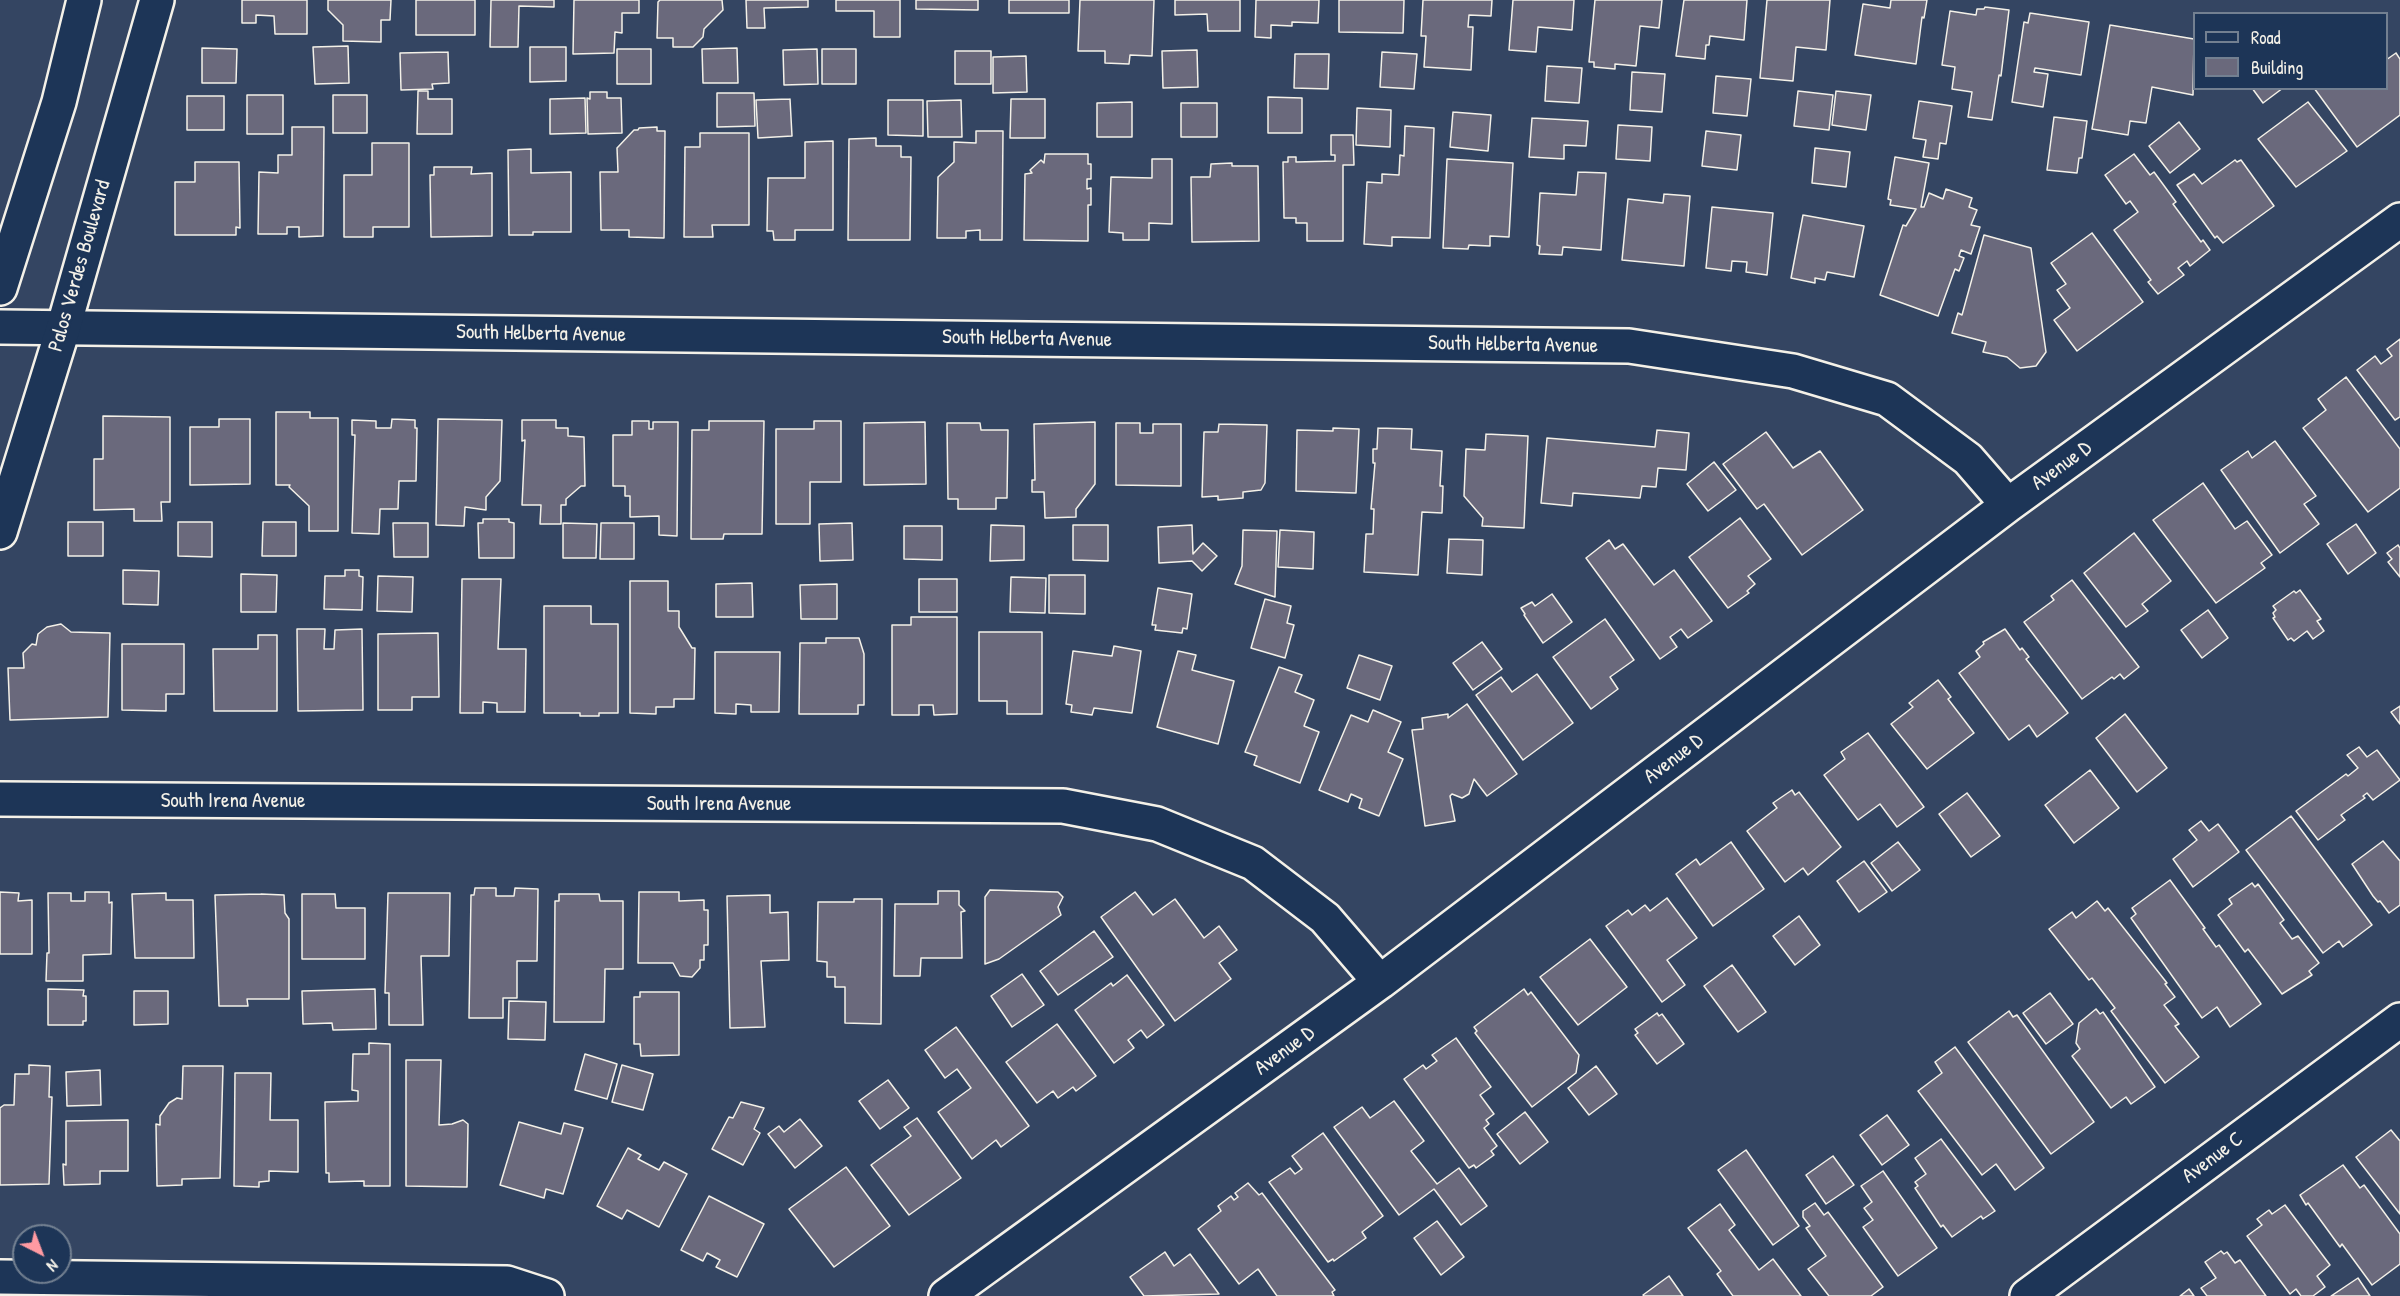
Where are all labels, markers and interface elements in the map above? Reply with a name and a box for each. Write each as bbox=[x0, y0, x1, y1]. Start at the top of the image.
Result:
legend bbox=[2193, 12, 2388, 90]
text: Road bbox=[2251, 25, 2281, 50]
text: Building bbox=[2251, 55, 2303, 80]
street label: Palos Verdes Boulevard bbox=[43, 177, 117, 355]
street label: South Helberta Avenue bbox=[456, 320, 626, 348]
street label: South Helberta Avenue bbox=[942, 325, 1112, 353]
street label: South Helberta Avenue bbox=[1428, 331, 1598, 359]
street label: Avenue D bbox=[2027, 436, 2097, 496]
street label: Avenue D bbox=[1639, 728, 1709, 790]
street label: South Irena Avenue bbox=[161, 788, 305, 814]
street label: South Irena Avenue bbox=[647, 791, 791, 817]
street label: Avenue D bbox=[1250, 1021, 1320, 1081]
street label: Avenue C bbox=[2178, 1127, 2248, 1189]
north arrow bbox=[12, 1224, 72, 1284]
text: N bbox=[42, 1255, 63, 1277]

